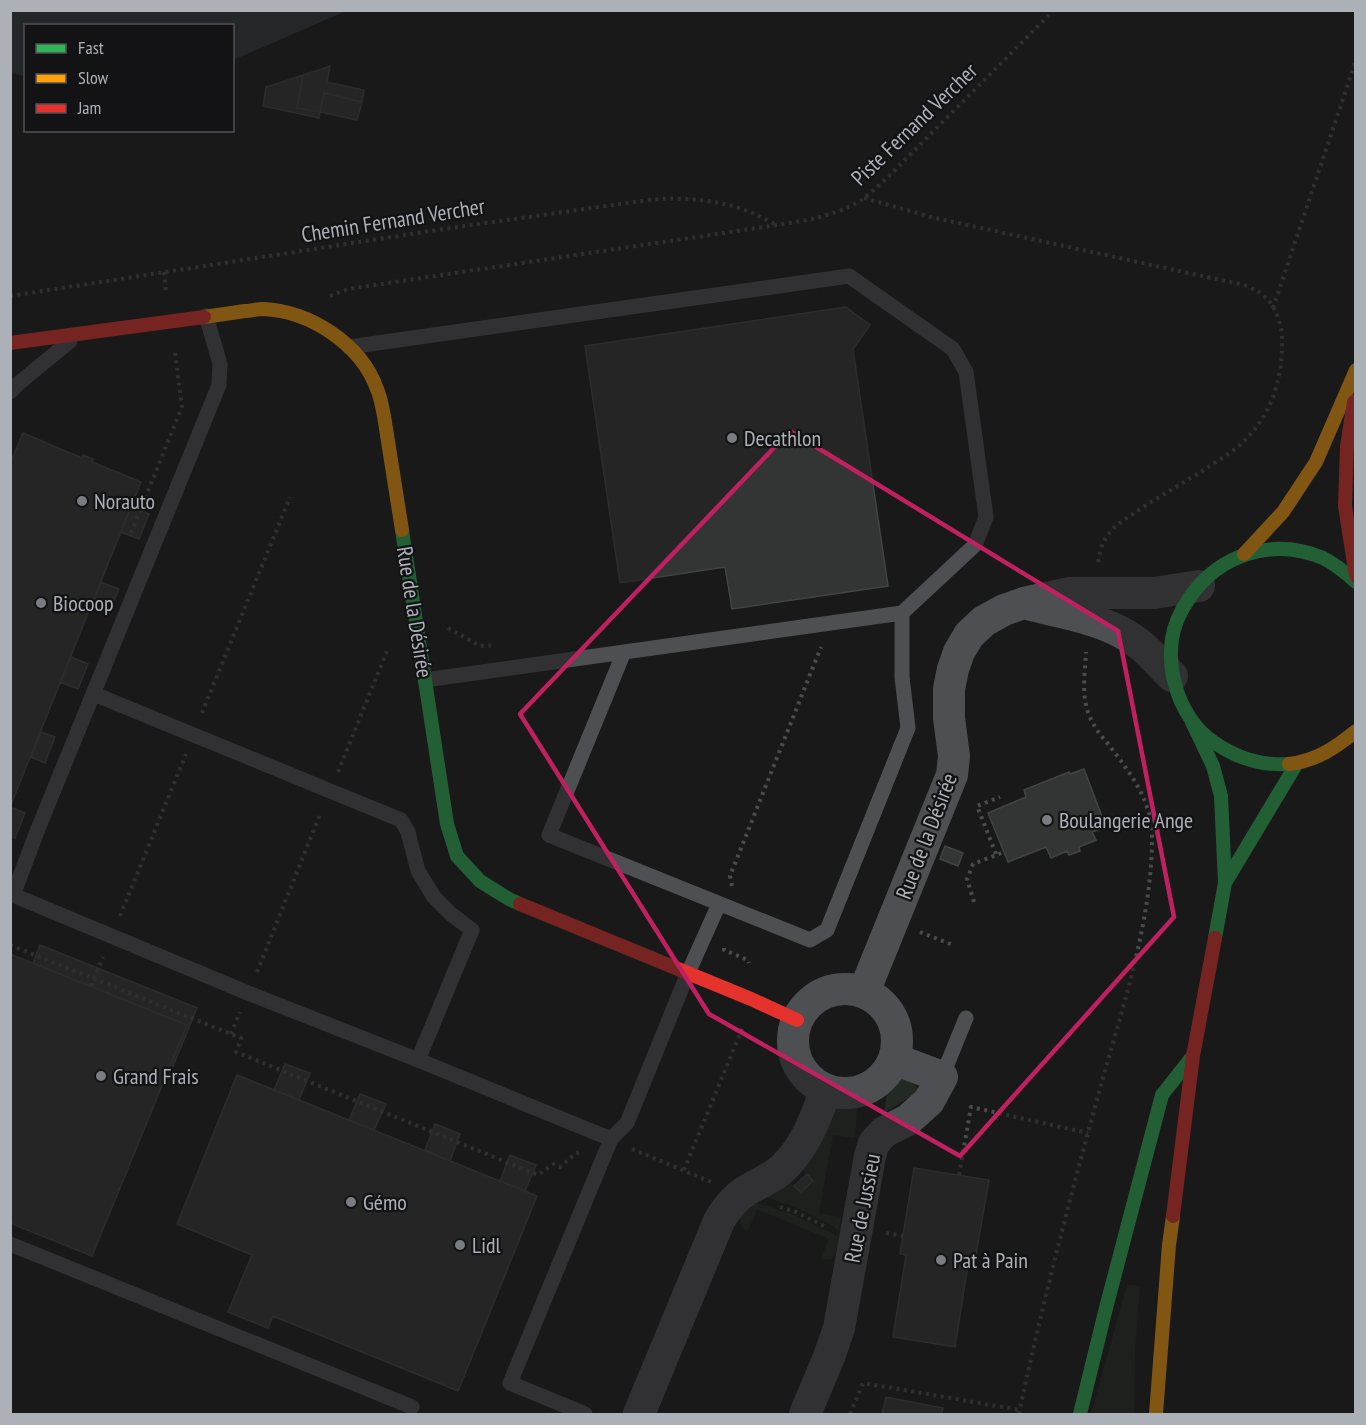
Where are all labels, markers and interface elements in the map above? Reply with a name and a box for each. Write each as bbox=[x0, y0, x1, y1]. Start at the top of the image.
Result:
legend bbox=[24, 24, 234, 132]
text: Fast bbox=[78, 36, 104, 59]
street label: Piste Fernand Vercher bbox=[845, 57, 983, 191]
text: Slow bbox=[78, 66, 109, 89]
text: Jam bbox=[77, 96, 101, 119]
street label: Chemin Fernand Vercher bbox=[299, 192, 487, 248]
place label: Decathlon bbox=[744, 424, 821, 452]
marker: Decathlon bbox=[725, 431, 739, 445]
place label: Norauto bbox=[94, 487, 155, 515]
marker: Norauto bbox=[75, 494, 89, 508]
street label: Rue de la Désirée bbox=[391, 544, 439, 680]
place label: Biocoop bbox=[53, 589, 114, 617]
marker: Biocoop bbox=[34, 596, 48, 610]
street label: Rue de la Désirée bbox=[889, 769, 963, 903]
place label: Boulangerie Ange bbox=[1059, 806, 1193, 834]
marker: Boulangerie Ange bbox=[1040, 813, 1054, 827]
place label: Grand Frais bbox=[113, 1062, 199, 1090]
marker: Grand Frais bbox=[94, 1069, 108, 1083]
street label: Rue de Jussieu bbox=[838, 1151, 886, 1265]
place label: Gémo bbox=[363, 1188, 407, 1216]
marker: Gémo bbox=[344, 1195, 358, 1209]
place label: Lidl bbox=[472, 1231, 501, 1259]
marker: Lidl bbox=[453, 1238, 467, 1252]
place label: Pat à Pain bbox=[953, 1246, 1028, 1274]
marker: Pat à Pain bbox=[934, 1253, 948, 1267]

